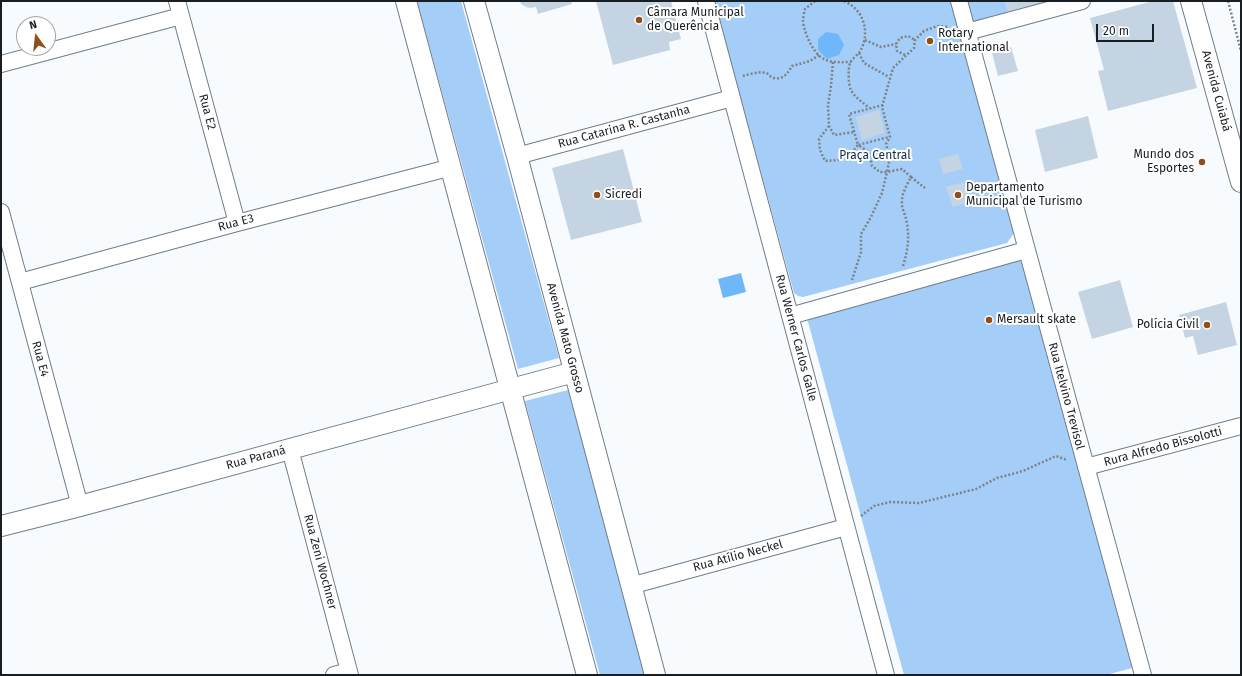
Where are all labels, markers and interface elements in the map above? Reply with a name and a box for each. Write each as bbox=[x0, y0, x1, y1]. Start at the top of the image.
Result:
place label: Câmara Municipal de Querência bbox=[647, 6, 744, 34]
marker: Câmara Municipal de Querência bbox=[634, 15, 644, 25]
north arrow bbox=[16, 16, 56, 56]
scale bar bbox=[1098, 16, 1156, 42]
text: N bbox=[28, 18, 38, 32]
text: 20 m bbox=[1103, 24, 1129, 38]
place label: Rotary International bbox=[938, 27, 1009, 55]
marker: Rotary International bbox=[925, 36, 935, 46]
street label: Avenida Cuiabá bbox=[1198, 49, 1234, 133]
street label: Rua E2 bbox=[195, 93, 219, 131]
street label: Rua Catarina R. Castanha bbox=[556, 102, 692, 152]
place label: Mundo dos Esportes bbox=[1133, 148, 1194, 176]
park label: Praça Central bbox=[839, 149, 911, 163]
marker: Mundo dos Esportes bbox=[1197, 157, 1207, 167]
place label: Departamento Municipal de Turismo bbox=[966, 181, 1082, 209]
place label: Sicredi bbox=[605, 188, 642, 202]
marker: Sicredi bbox=[592, 190, 602, 200]
marker: Departamento Municipal de Turismo bbox=[953, 190, 963, 200]
street label: Rua E3 bbox=[217, 211, 255, 235]
street label: Rua Werner Carlos Galle bbox=[772, 273, 820, 403]
street label: Avenida Mato Grosso bbox=[543, 281, 587, 395]
place label: Mersault skate bbox=[997, 313, 1076, 327]
marker: Mersault skate bbox=[984, 315, 994, 325]
place label: Polícia Civil bbox=[1137, 318, 1199, 332]
marker: Polícia Civil bbox=[1202, 320, 1212, 330]
street label: Rua E4 bbox=[28, 340, 52, 378]
street label: Rua Itelvino Trevisol bbox=[1045, 341, 1087, 451]
street label: Rura Alfredo Bissolotti bbox=[1102, 424, 1224, 470]
street label: Rua Paraná bbox=[225, 443, 287, 473]
street label: Rua Zeni Wochner bbox=[300, 513, 340, 611]
street label: Rua Atílio Neckel bbox=[692, 537, 784, 575]

